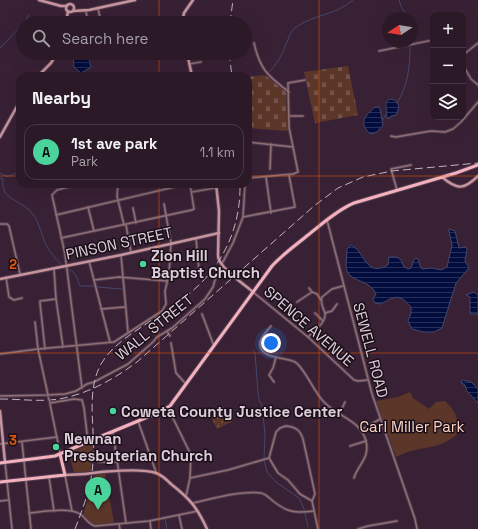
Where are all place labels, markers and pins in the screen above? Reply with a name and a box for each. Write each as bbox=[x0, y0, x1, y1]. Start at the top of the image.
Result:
place label: Zion Hill Baptist Church bbox=[151, 246, 260, 282]
marker: Zion Hill Baptist Church bbox=[138, 259, 148, 269]
place label: Coweta County Justice Center bbox=[121, 402, 343, 421]
marker: Coweta County Justice Center bbox=[108, 406, 118, 416]
place label: Newnan Presbyterian Church bbox=[64, 429, 213, 465]
marker: Newnan Presbyterian Church bbox=[51, 442, 61, 452]
pin: A bbox=[85, 477, 111, 510]

